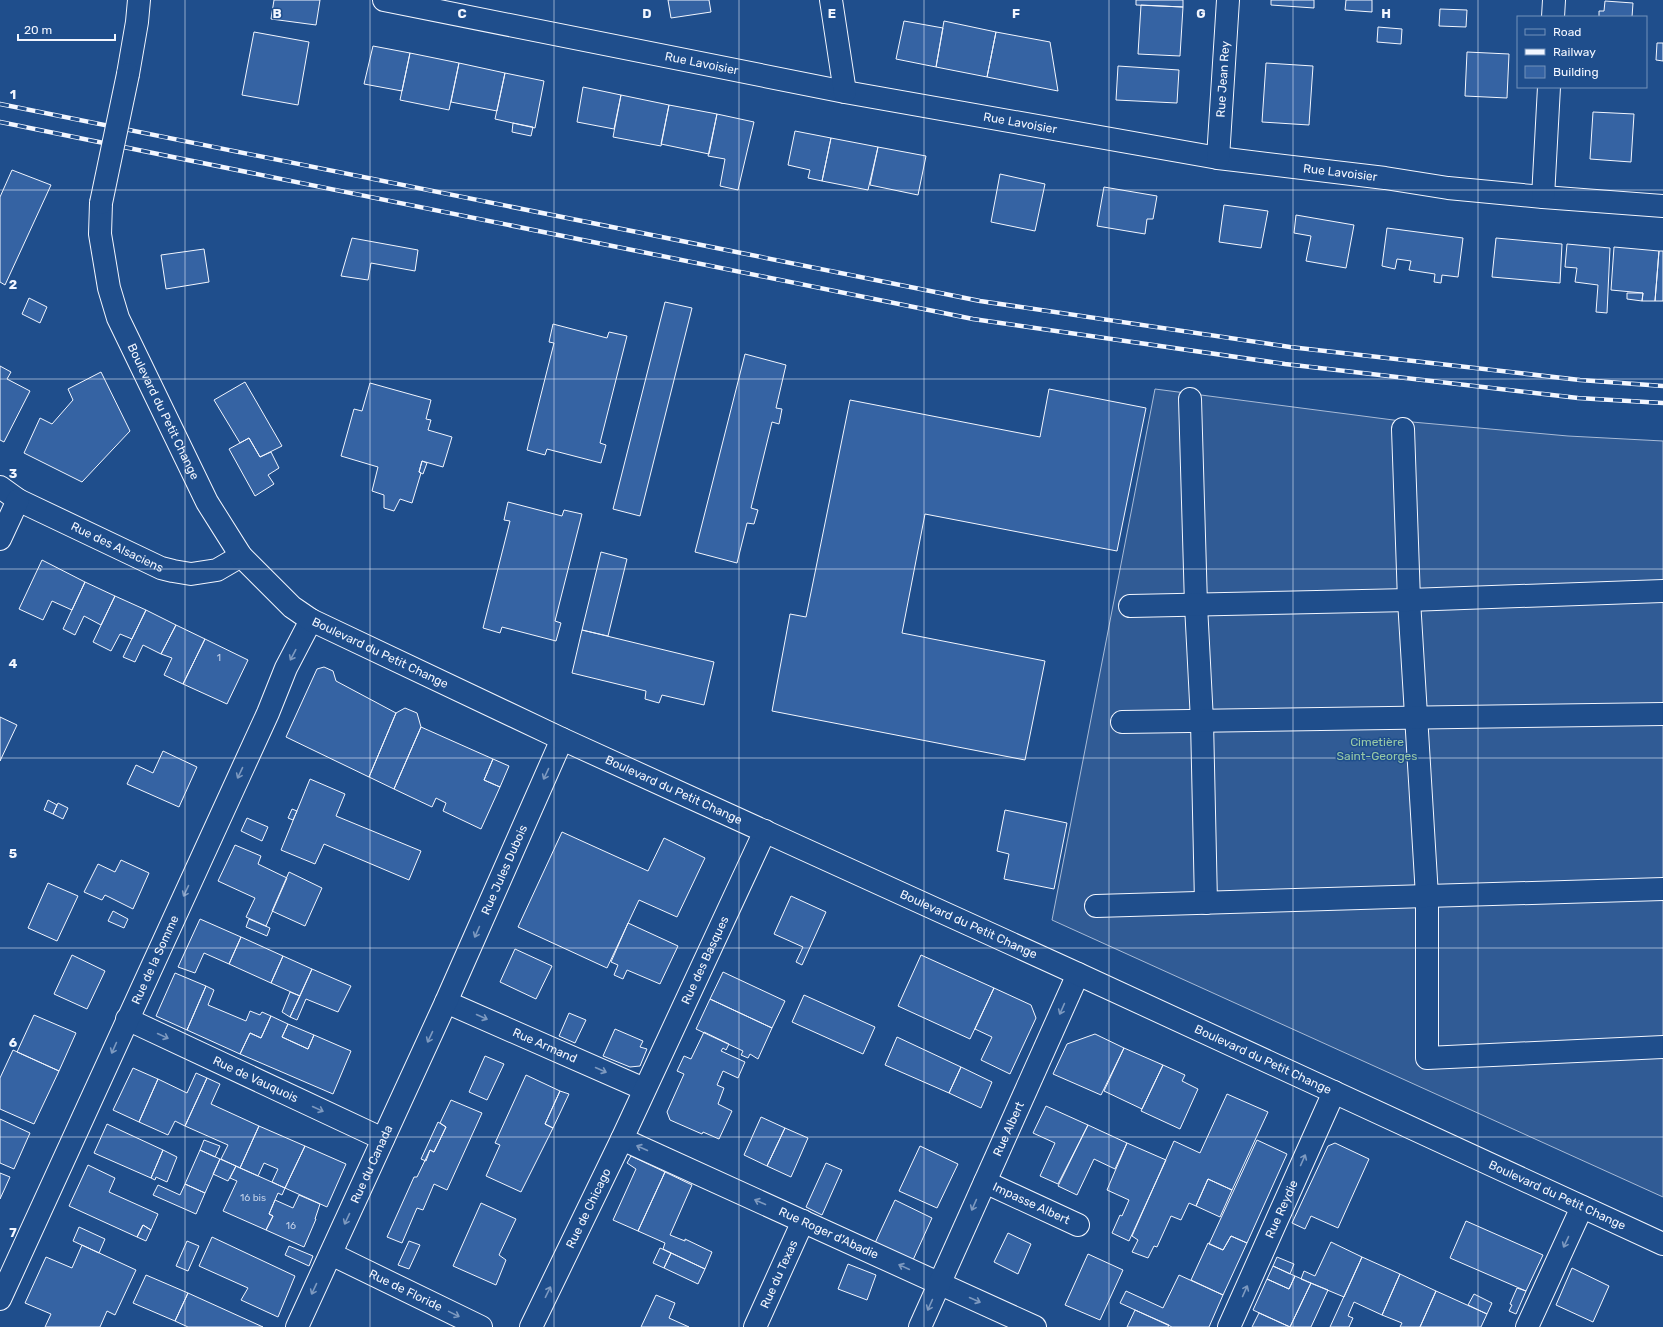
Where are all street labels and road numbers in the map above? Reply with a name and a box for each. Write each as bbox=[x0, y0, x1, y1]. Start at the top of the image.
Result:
street label: Rue Jean Rey bbox=[1214, 40, 1232, 118]
street label: Rue Lavoisier bbox=[664, 49, 740, 78]
street label: Rue Lavoisier bbox=[982, 110, 1059, 136]
street label: Rue Lavoisier bbox=[1302, 161, 1379, 184]
street label: Boulevard du Petit Change bbox=[124, 341, 202, 482]
street label: Rue des Alsaciens bbox=[69, 519, 166, 575]
street label: Boulevard du Petit Change bbox=[310, 615, 451, 691]
street label: Boulevard du Petit Change bbox=[603, 753, 745, 827]
street label: Rue Jules Dubois bbox=[478, 823, 530, 917]
street label: Boulevard du Petit Change bbox=[898, 887, 1040, 962]
street label: Rue de la Somme bbox=[129, 913, 182, 1007]
street label: Rue des Basques bbox=[678, 914, 732, 1007]
street label: Boulevard du Petit Change bbox=[1192, 1022, 1334, 1097]
street label: Rue Armand bbox=[511, 1025, 579, 1066]
street label: Rue de Vauquois bbox=[211, 1053, 300, 1105]
street label: Rue Albert bbox=[990, 1099, 1027, 1159]
street label: Rue du Canada bbox=[348, 1123, 396, 1206]
street label: Boulevard du Petit Change bbox=[1487, 1158, 1628, 1233]
street label: Rue de Chicago bbox=[563, 1166, 614, 1250]
street label: Rue Reydie bbox=[1263, 1178, 1301, 1241]
street label: Impasse Albert bbox=[990, 1180, 1072, 1227]
street label: Rue Roger d'Abadie bbox=[776, 1204, 881, 1262]
street label: Rue du Texas bbox=[757, 1238, 800, 1310]
street label: Rue de Floride bbox=[367, 1267, 445, 1314]

